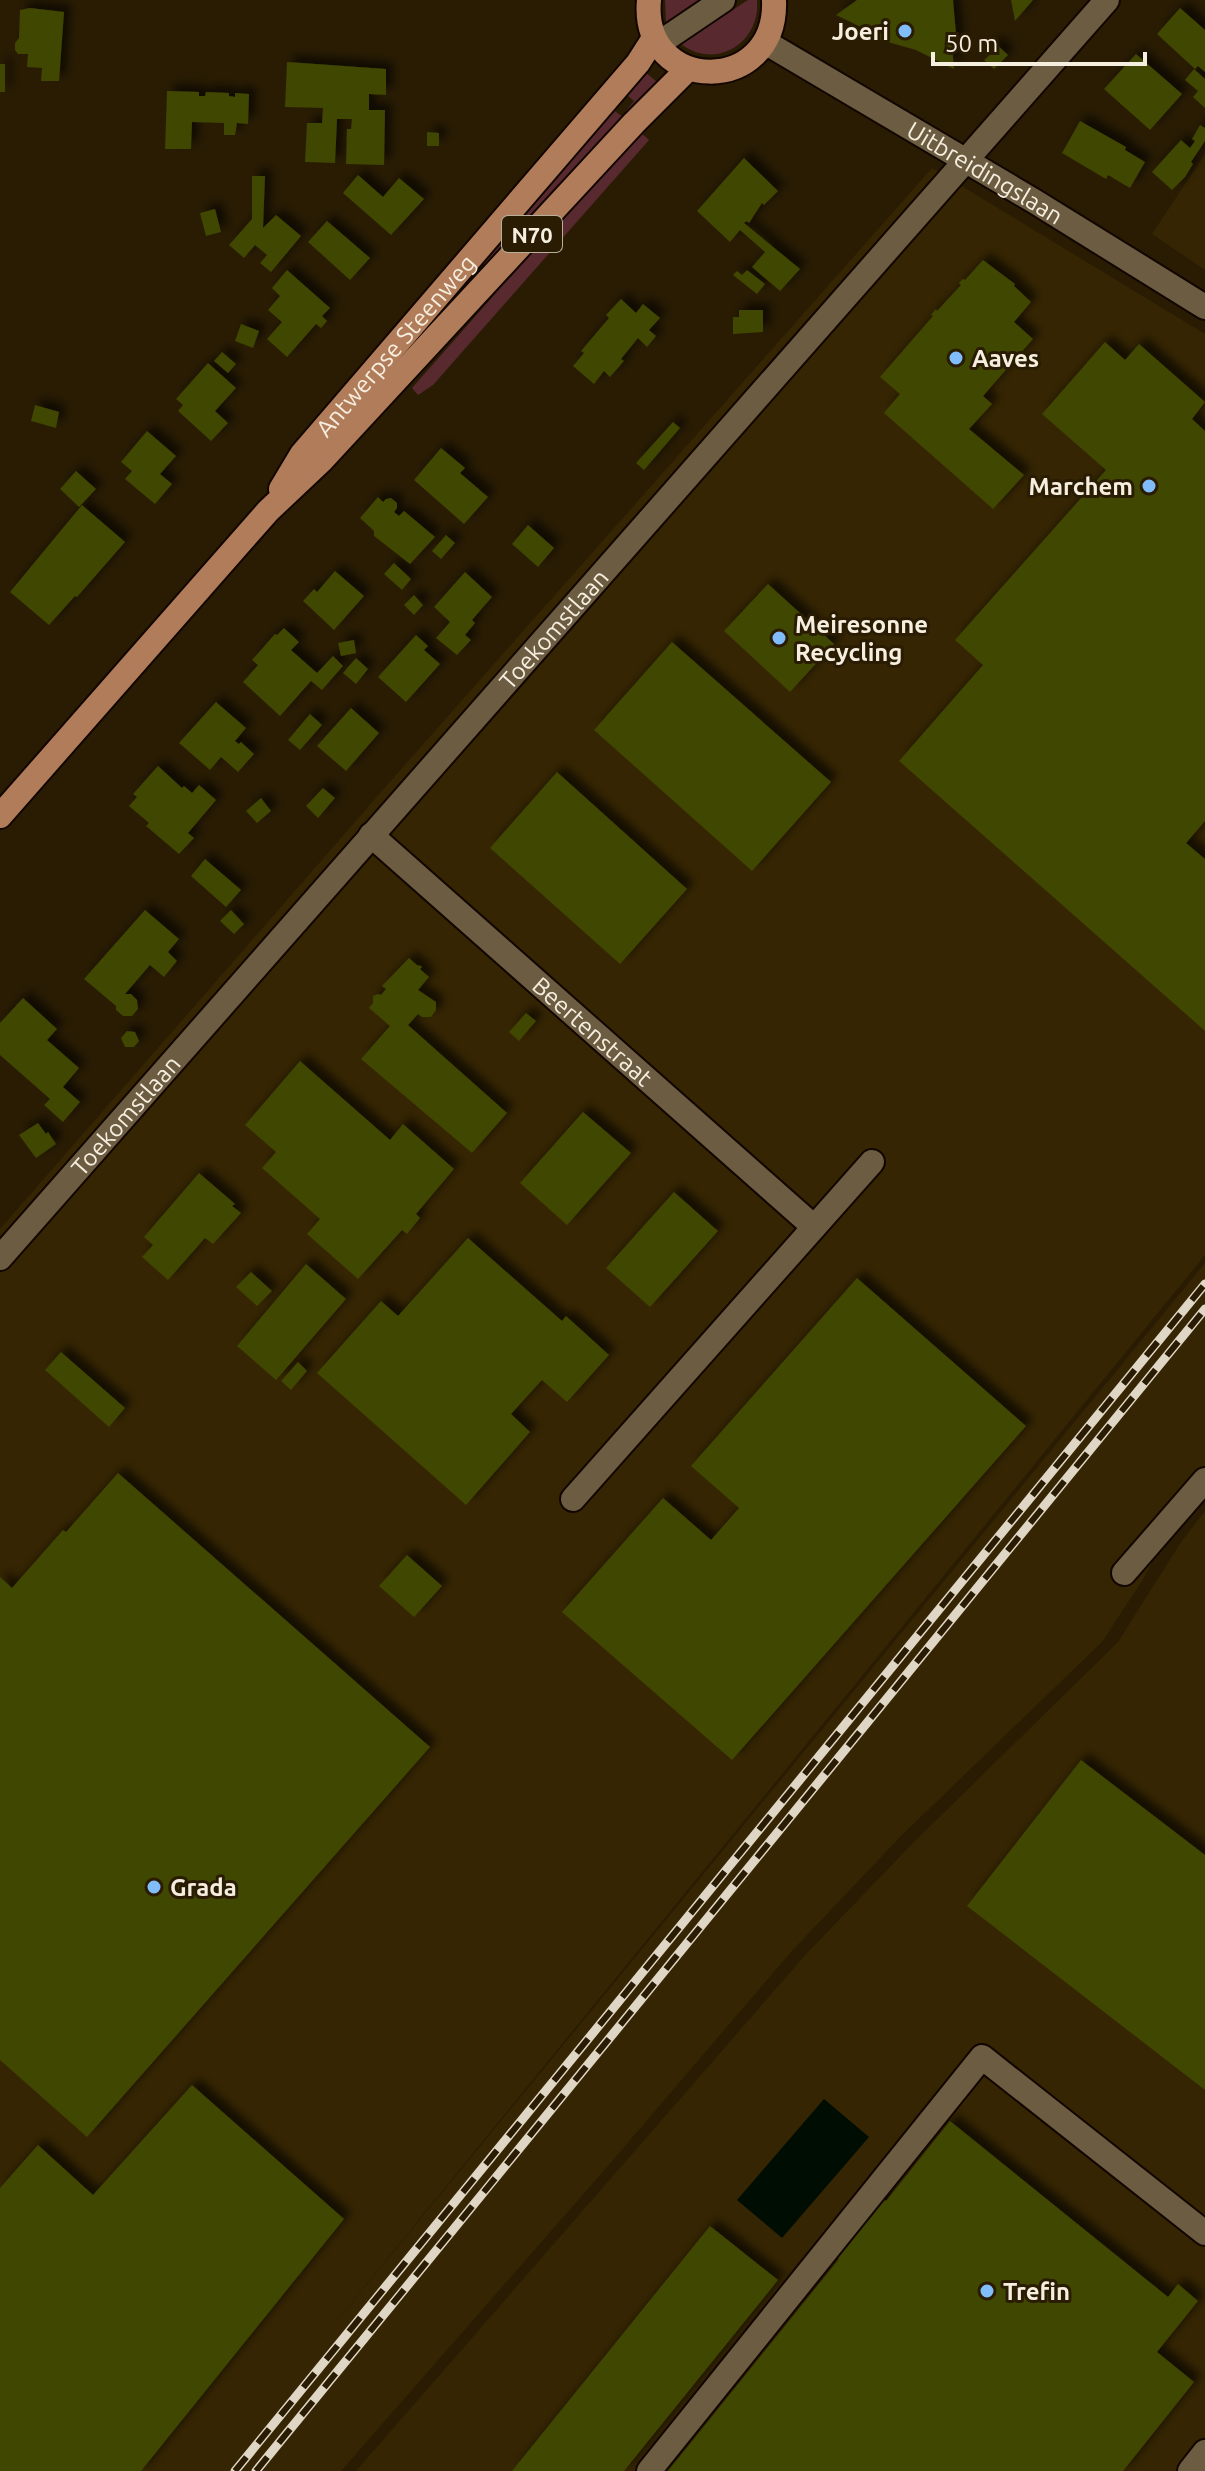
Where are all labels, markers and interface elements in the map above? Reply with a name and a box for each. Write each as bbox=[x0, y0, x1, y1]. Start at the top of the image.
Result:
scale bar bbox=[933, 16, 1145, 66]
place label: Joeri bbox=[832, 18, 889, 45]
marker: Joeri bbox=[896, 22, 914, 40]
text: 50 m bbox=[945, 30, 998, 57]
street label: Uitbreidingslaan bbox=[903, 116, 1068, 229]
road number: N70 bbox=[502, 216, 562, 252]
street label: Antwerpse Steenweg bbox=[310, 249, 481, 442]
place label: Aaves bbox=[972, 345, 1039, 372]
marker: Aaves bbox=[947, 349, 965, 367]
place label: Marchem bbox=[1029, 473, 1133, 500]
marker: Marchem bbox=[1140, 477, 1158, 495]
street label: Toekomstlaan bbox=[494, 563, 613, 694]
place label: Meiresonne Recycling bbox=[795, 611, 928, 666]
marker: Meiresonne Recycling bbox=[770, 629, 788, 647]
street label: Beertenstraat bbox=[527, 971, 658, 1091]
street label: Toekomstlaan bbox=[66, 1050, 185, 1181]
place label: Grada bbox=[170, 1874, 237, 1901]
marker: Grada bbox=[145, 1878, 163, 1896]
place label: Trefin bbox=[1003, 2278, 1070, 2305]
marker: Trefin bbox=[978, 2282, 996, 2300]

